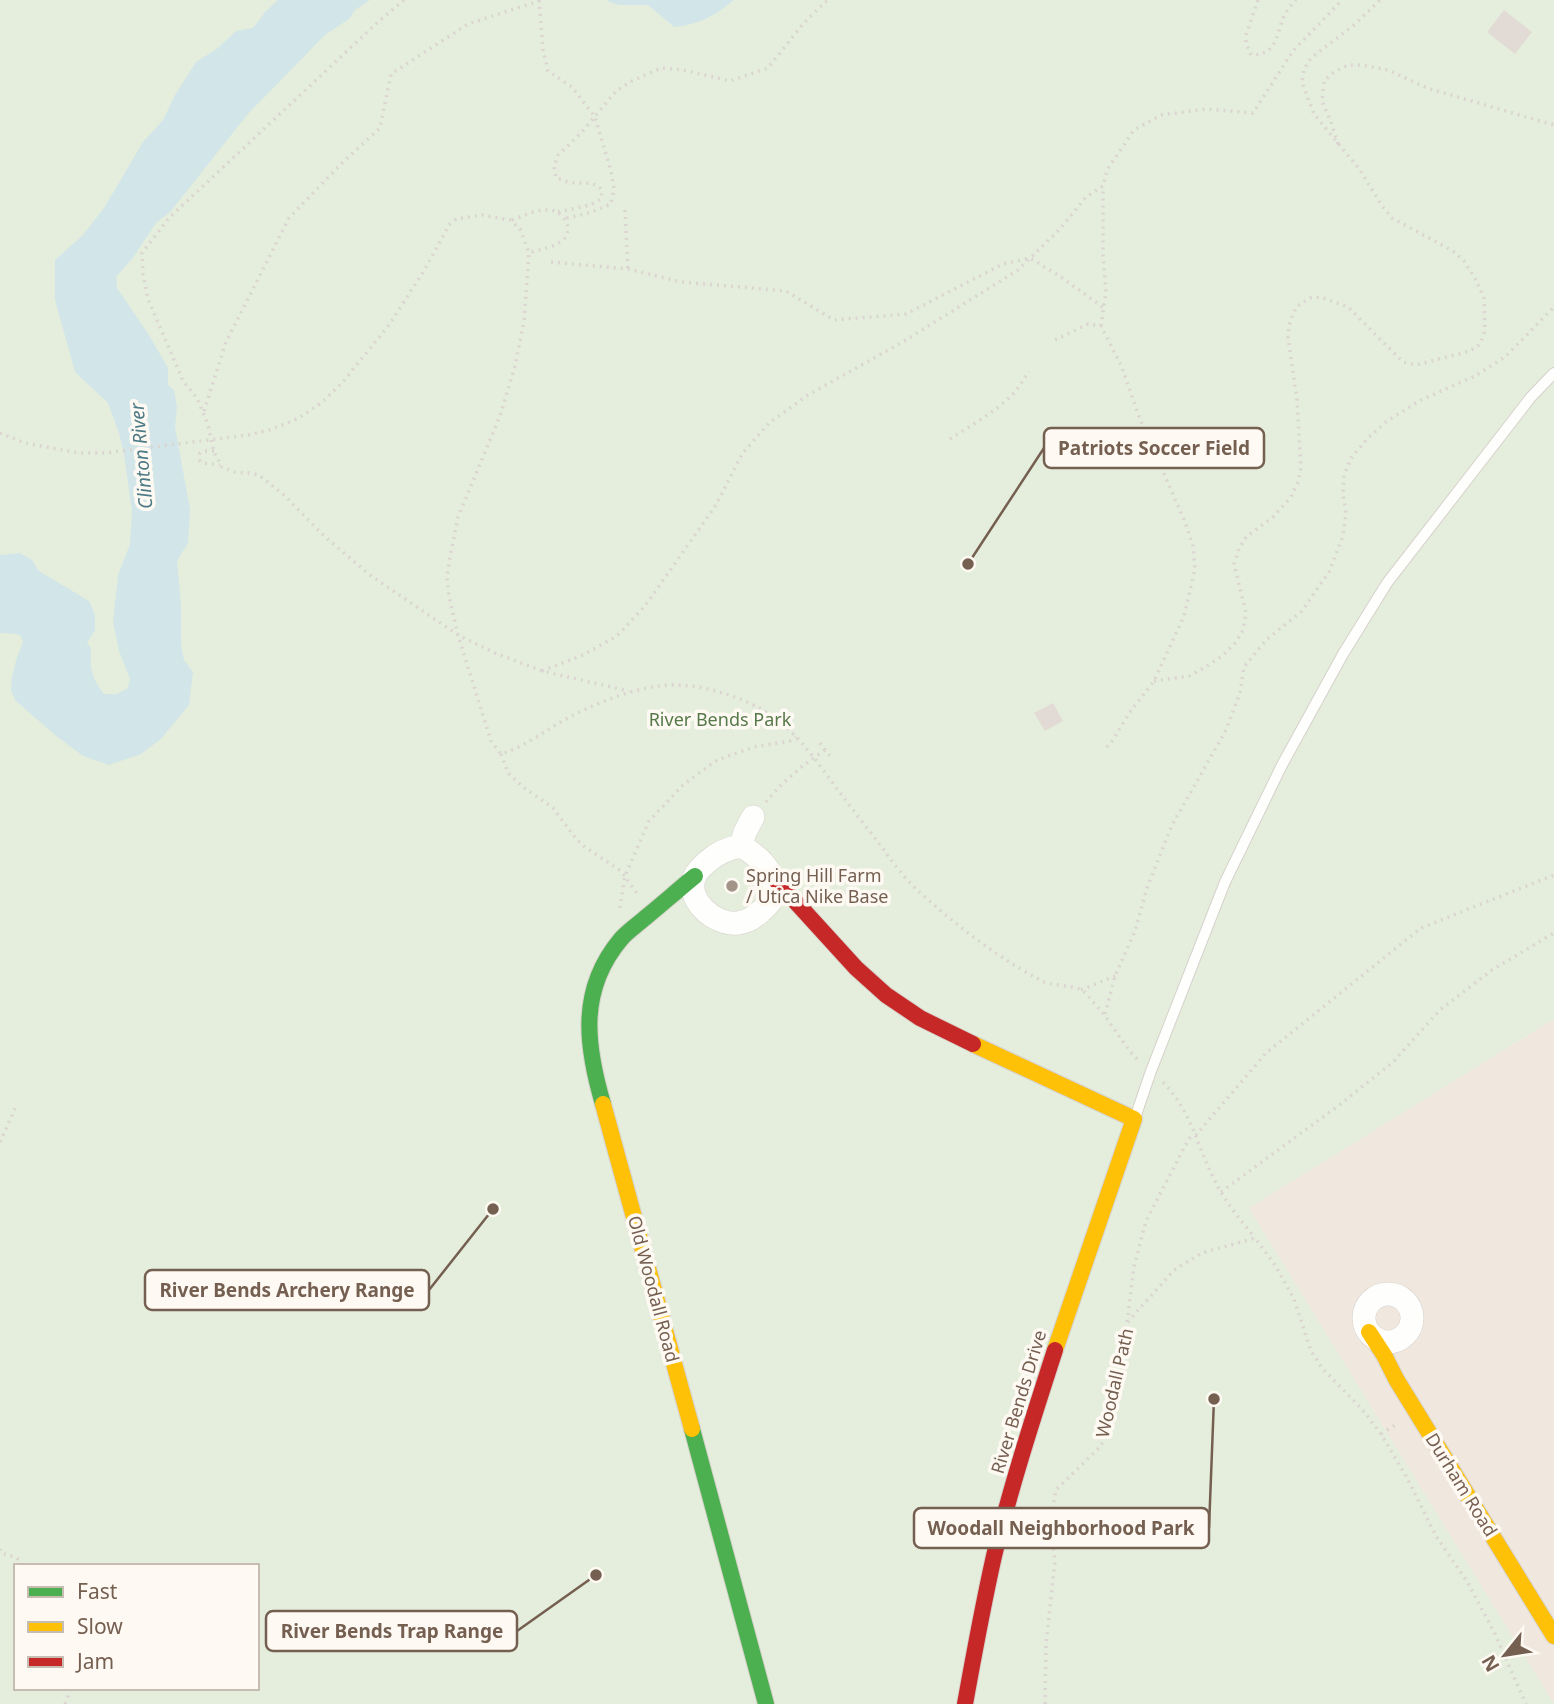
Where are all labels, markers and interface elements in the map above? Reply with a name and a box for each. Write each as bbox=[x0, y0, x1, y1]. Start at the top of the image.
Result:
water label: Clinton River bbox=[123, 400, 159, 510]
callout: Patriots Soccer Field bbox=[1044, 428, 1264, 468]
text: Patriots Soccer Field bbox=[1058, 435, 1250, 461]
park label: River Bends Park bbox=[649, 707, 792, 731]
place label: Spring Hill Farm / Utica Nike Base bbox=[746, 863, 888, 908]
marker: Spring Hill Farm / Utica Nike Base bbox=[724, 878, 740, 894]
street label: Old Woodall Road bbox=[623, 1213, 685, 1365]
callout: River Bends Archery Range bbox=[145, 1270, 429, 1310]
text: River Bends Archery Range bbox=[159, 1277, 415, 1303]
street label: Woodall Path bbox=[1090, 1326, 1138, 1440]
street label: River Bends Drive bbox=[985, 1327, 1051, 1477]
street label: Durham Road bbox=[1420, 1428, 1503, 1541]
callout: Woodall Neighborhood Park bbox=[914, 1508, 1209, 1548]
text: Woodall Neighborhood Park bbox=[927, 1515, 1195, 1541]
legend bbox=[14, 1564, 259, 1690]
text: Fast bbox=[77, 1577, 118, 1605]
callout: River Bends Trap Range bbox=[266, 1611, 517, 1651]
text: Slow bbox=[77, 1612, 123, 1640]
text: River Bends Trap Range bbox=[281, 1618, 503, 1644]
north arrow bbox=[1470, 1620, 1540, 1690]
text: Jam bbox=[75, 1647, 114, 1675]
text: N bbox=[1475, 1650, 1505, 1677]

